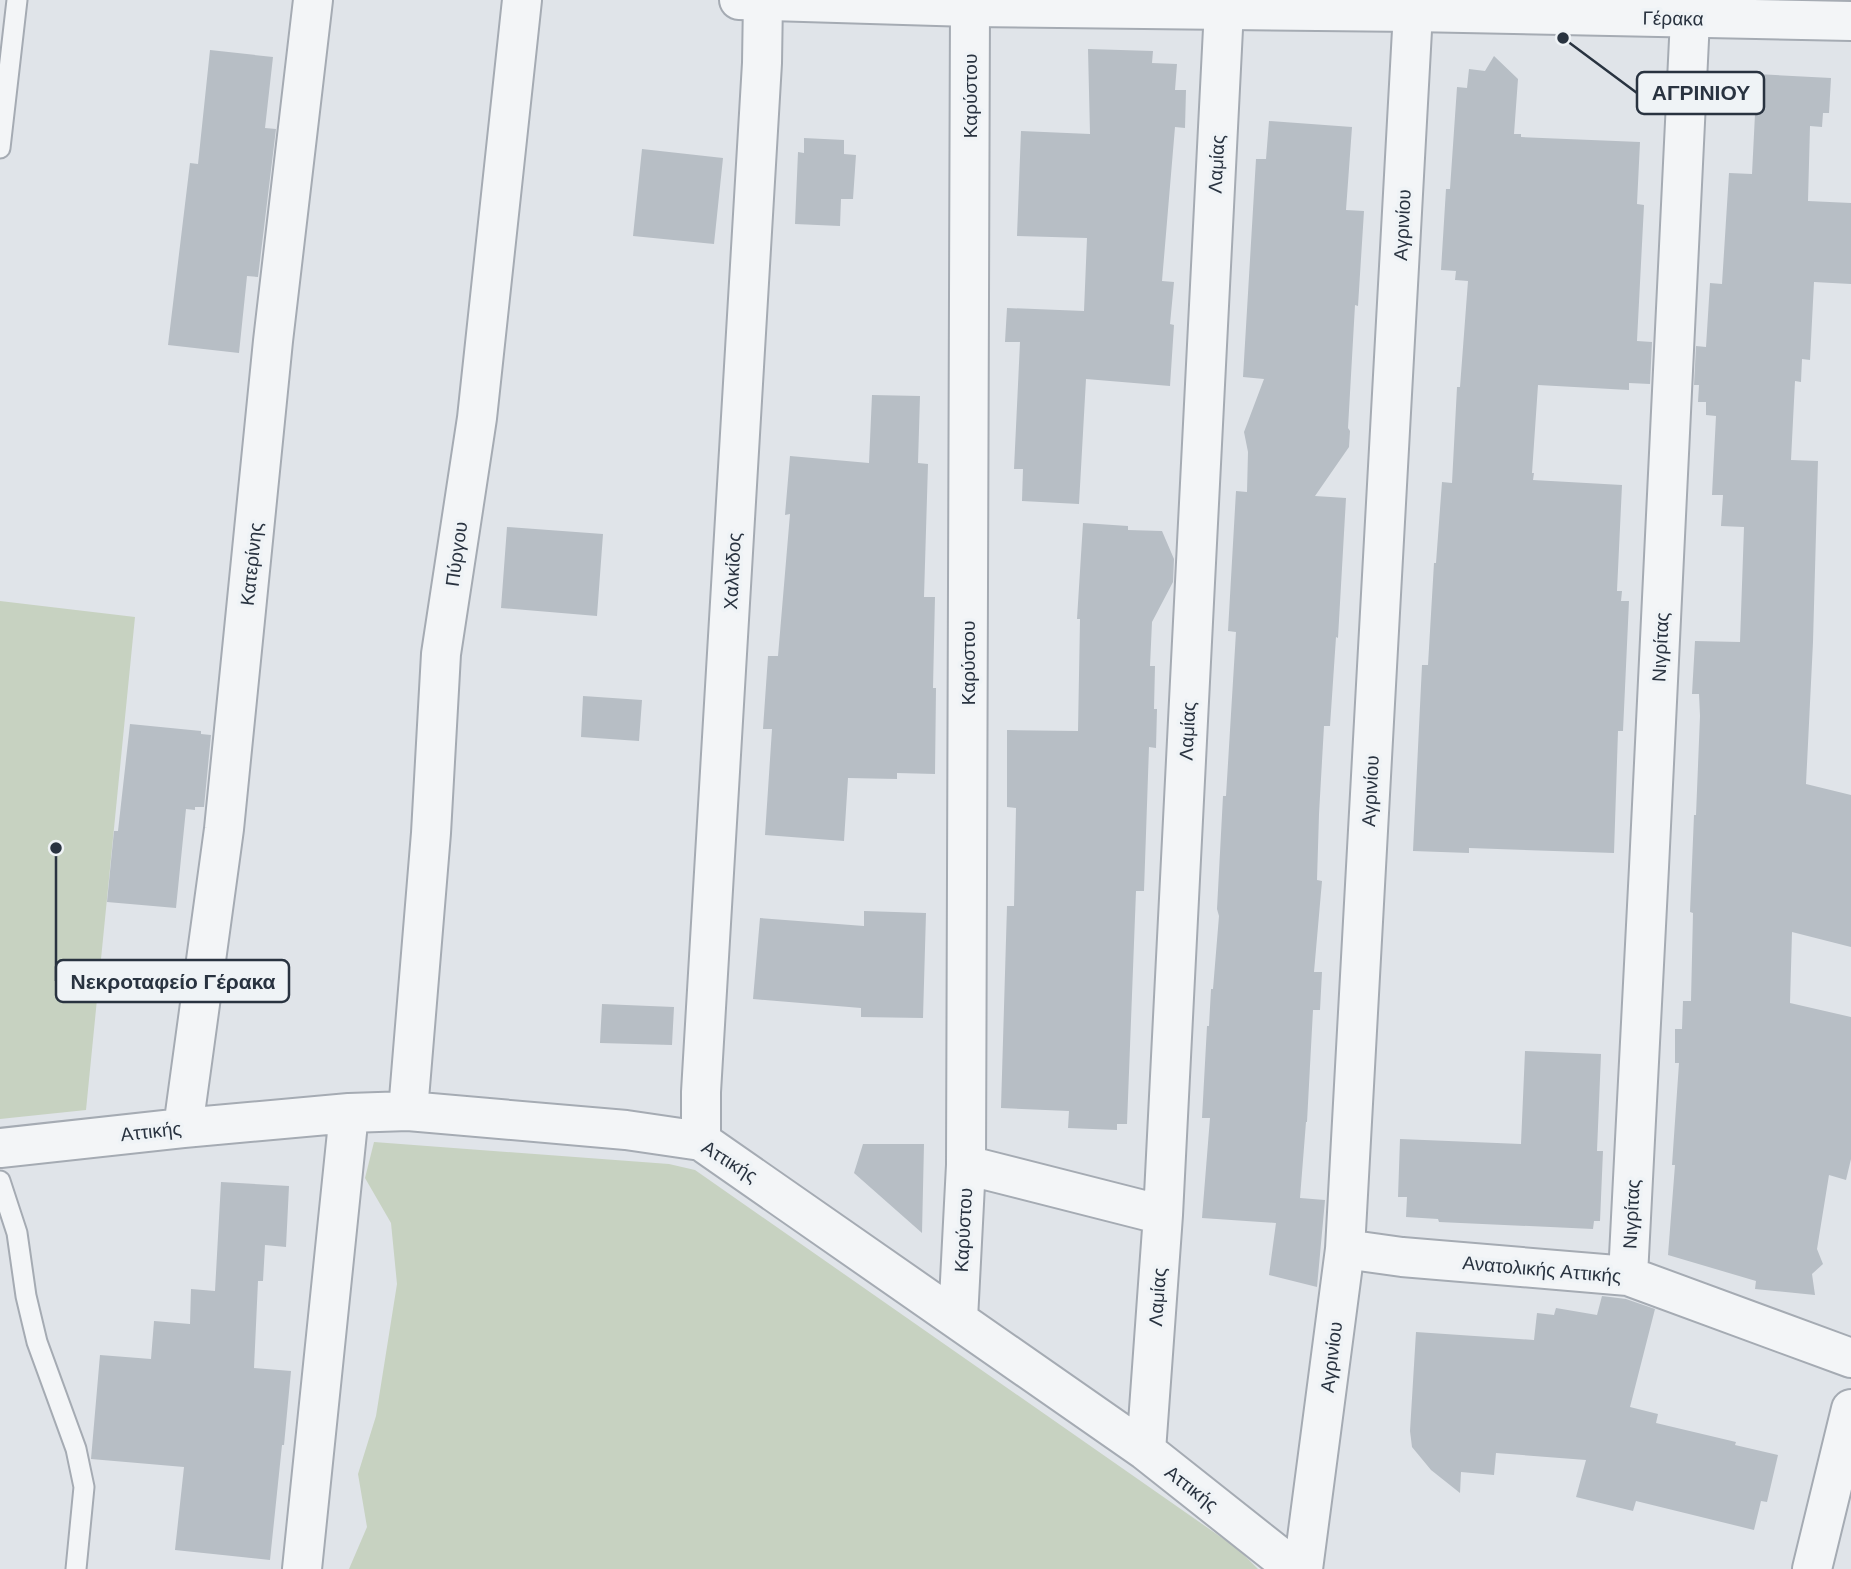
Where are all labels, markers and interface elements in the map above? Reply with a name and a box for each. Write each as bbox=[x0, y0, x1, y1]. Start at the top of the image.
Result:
street label: Γέρακα bbox=[1642, 5, 1704, 33]
street label: Καρύστου bbox=[958, 54, 984, 138]
callout: ΑΓΡΙΝΙΟΥ bbox=[1637, 72, 1764, 114]
text: ΑΓΡΙΝΙΟΥ bbox=[1652, 79, 1750, 107]
street label: Λαμίας bbox=[1202, 134, 1232, 194]
street label: Αγρινίου bbox=[1388, 189, 1418, 261]
street label: Πύργου bbox=[440, 520, 474, 588]
street label: Κατερίνης bbox=[235, 521, 269, 607]
street label: Χαλκίδος bbox=[718, 532, 748, 610]
street label: Νιγρίτας bbox=[1646, 611, 1676, 683]
street label: Καρύστου bbox=[956, 621, 982, 705]
street label: Λαμίας bbox=[1173, 701, 1203, 761]
street label: Αγρινίου bbox=[1356, 755, 1386, 827]
callout: Νεκροταφείο Γέρακα bbox=[56, 960, 289, 1002]
text: Νεκροταφείο Γέρακα bbox=[70, 968, 276, 996]
street label: Αττικής bbox=[119, 1116, 183, 1148]
street label: Αττικής bbox=[697, 1135, 762, 1189]
street label: Νιγρίτας bbox=[1617, 1178, 1647, 1250]
street label: Καρύστου bbox=[949, 1187, 979, 1273]
street label: Ανατολικής Αττικής bbox=[1461, 1250, 1622, 1290]
street label: Λαμίας bbox=[1143, 1267, 1173, 1327]
street label: Αγρινίου bbox=[1315, 1320, 1349, 1394]
street label: Αττικής bbox=[1159, 1460, 1223, 1518]

